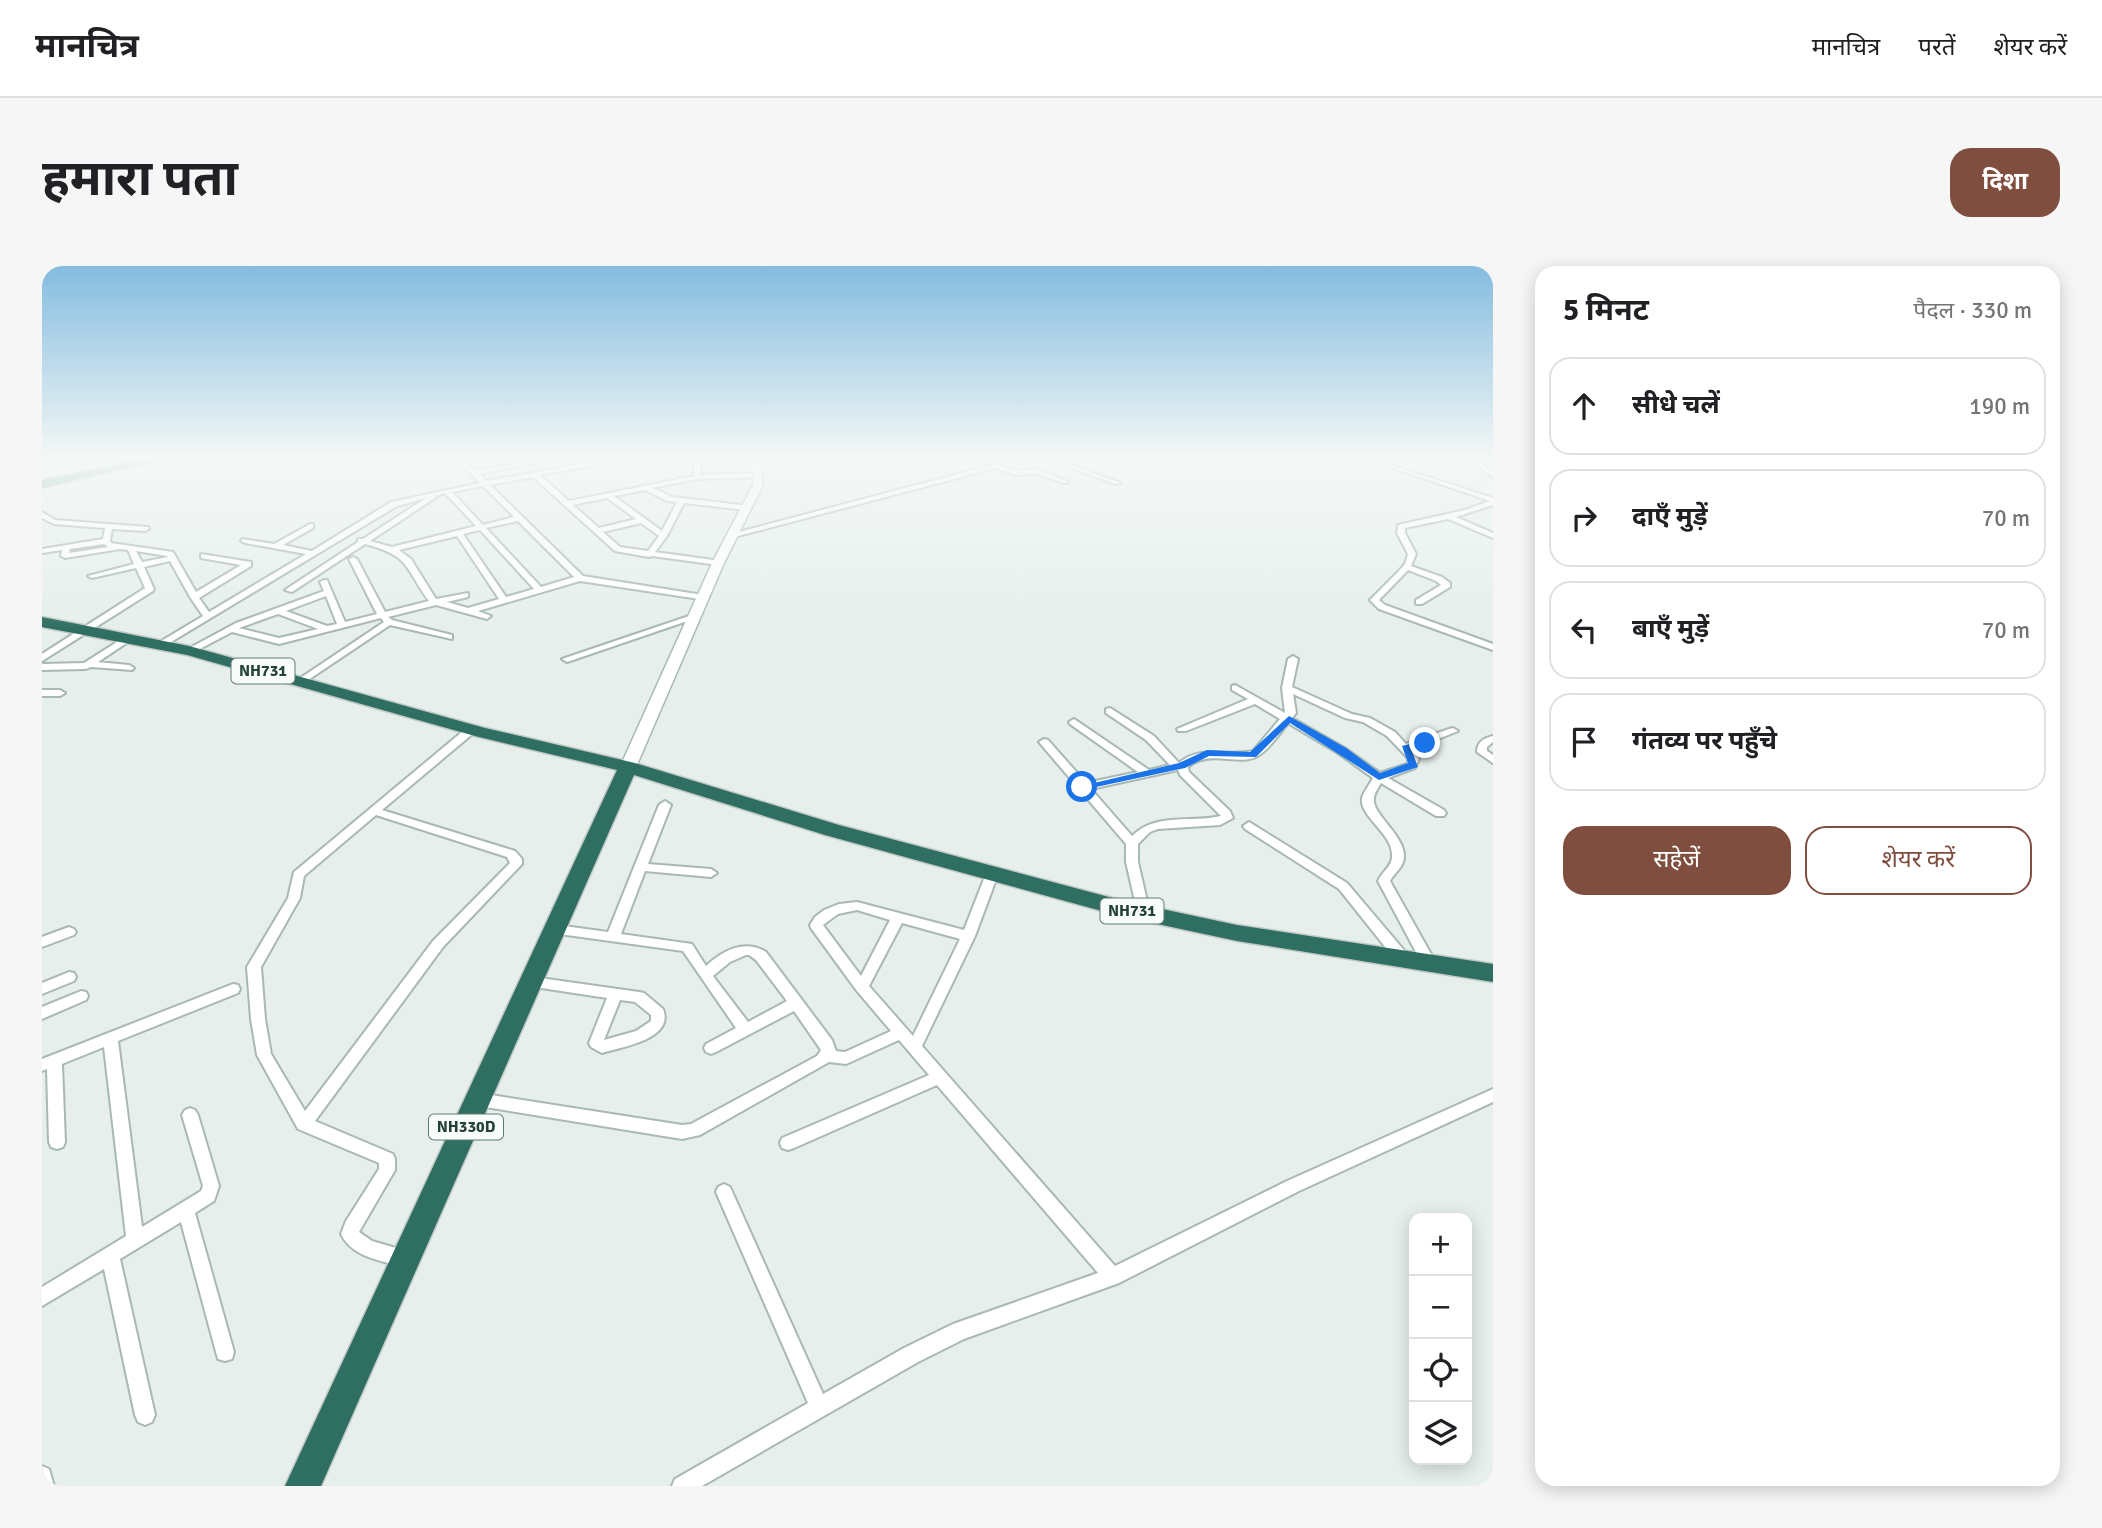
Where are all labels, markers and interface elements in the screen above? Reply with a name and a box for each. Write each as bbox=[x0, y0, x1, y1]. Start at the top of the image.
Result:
text: मानचित्र bbox=[35, 26, 139, 67]
text: मानचित्र bbox=[1812, 32, 1880, 62]
text: परतें bbox=[1918, 32, 1955, 62]
text: शेयर करें bbox=[1993, 32, 2067, 62]
button: दिशा bbox=[1950, 148, 2060, 217]
text: हमारा पता bbox=[42, 149, 238, 209]
text: 5 मिनट bbox=[1563, 292, 1649, 329]
text: पैदल · 330 m bbox=[1913, 296, 2032, 325]
icon: ahead bbox=[1565, 387, 1603, 425]
text: सीधे चलें bbox=[1632, 389, 1720, 421]
text: 190 m bbox=[1969, 392, 2030, 421]
icon: right bbox=[1565, 499, 1603, 537]
text: दाएँ मुड़ें bbox=[1632, 501, 1708, 533]
text: 70 m bbox=[1982, 504, 2030, 533]
icon: left bbox=[1565, 611, 1603, 649]
text: बाएँ मुड़ें bbox=[1632, 613, 1709, 645]
text: 70 m bbox=[1982, 616, 2030, 645]
road number: NH731 bbox=[232, 658, 294, 684]
icon: arrive bbox=[1565, 723, 1603, 761]
text: गंतव्य पर पहुँचे bbox=[1632, 725, 1777, 757]
route end bbox=[1409, 727, 1440, 758]
route start bbox=[1066, 771, 1097, 802]
button: सहेजें bbox=[1563, 826, 1791, 895]
button: शेयर करें bbox=[1805, 826, 2032, 895]
road number: NH731 bbox=[1100, 898, 1164, 924]
road number: NH330D bbox=[429, 1114, 503, 1140]
map controls bbox=[1409, 1213, 1472, 1465]
button: + bbox=[1409, 1213, 1472, 1276]
button: − bbox=[1409, 1276, 1472, 1339]
button: locate bbox=[1409, 1339, 1472, 1402]
button: layers bbox=[1409, 1402, 1472, 1465]

